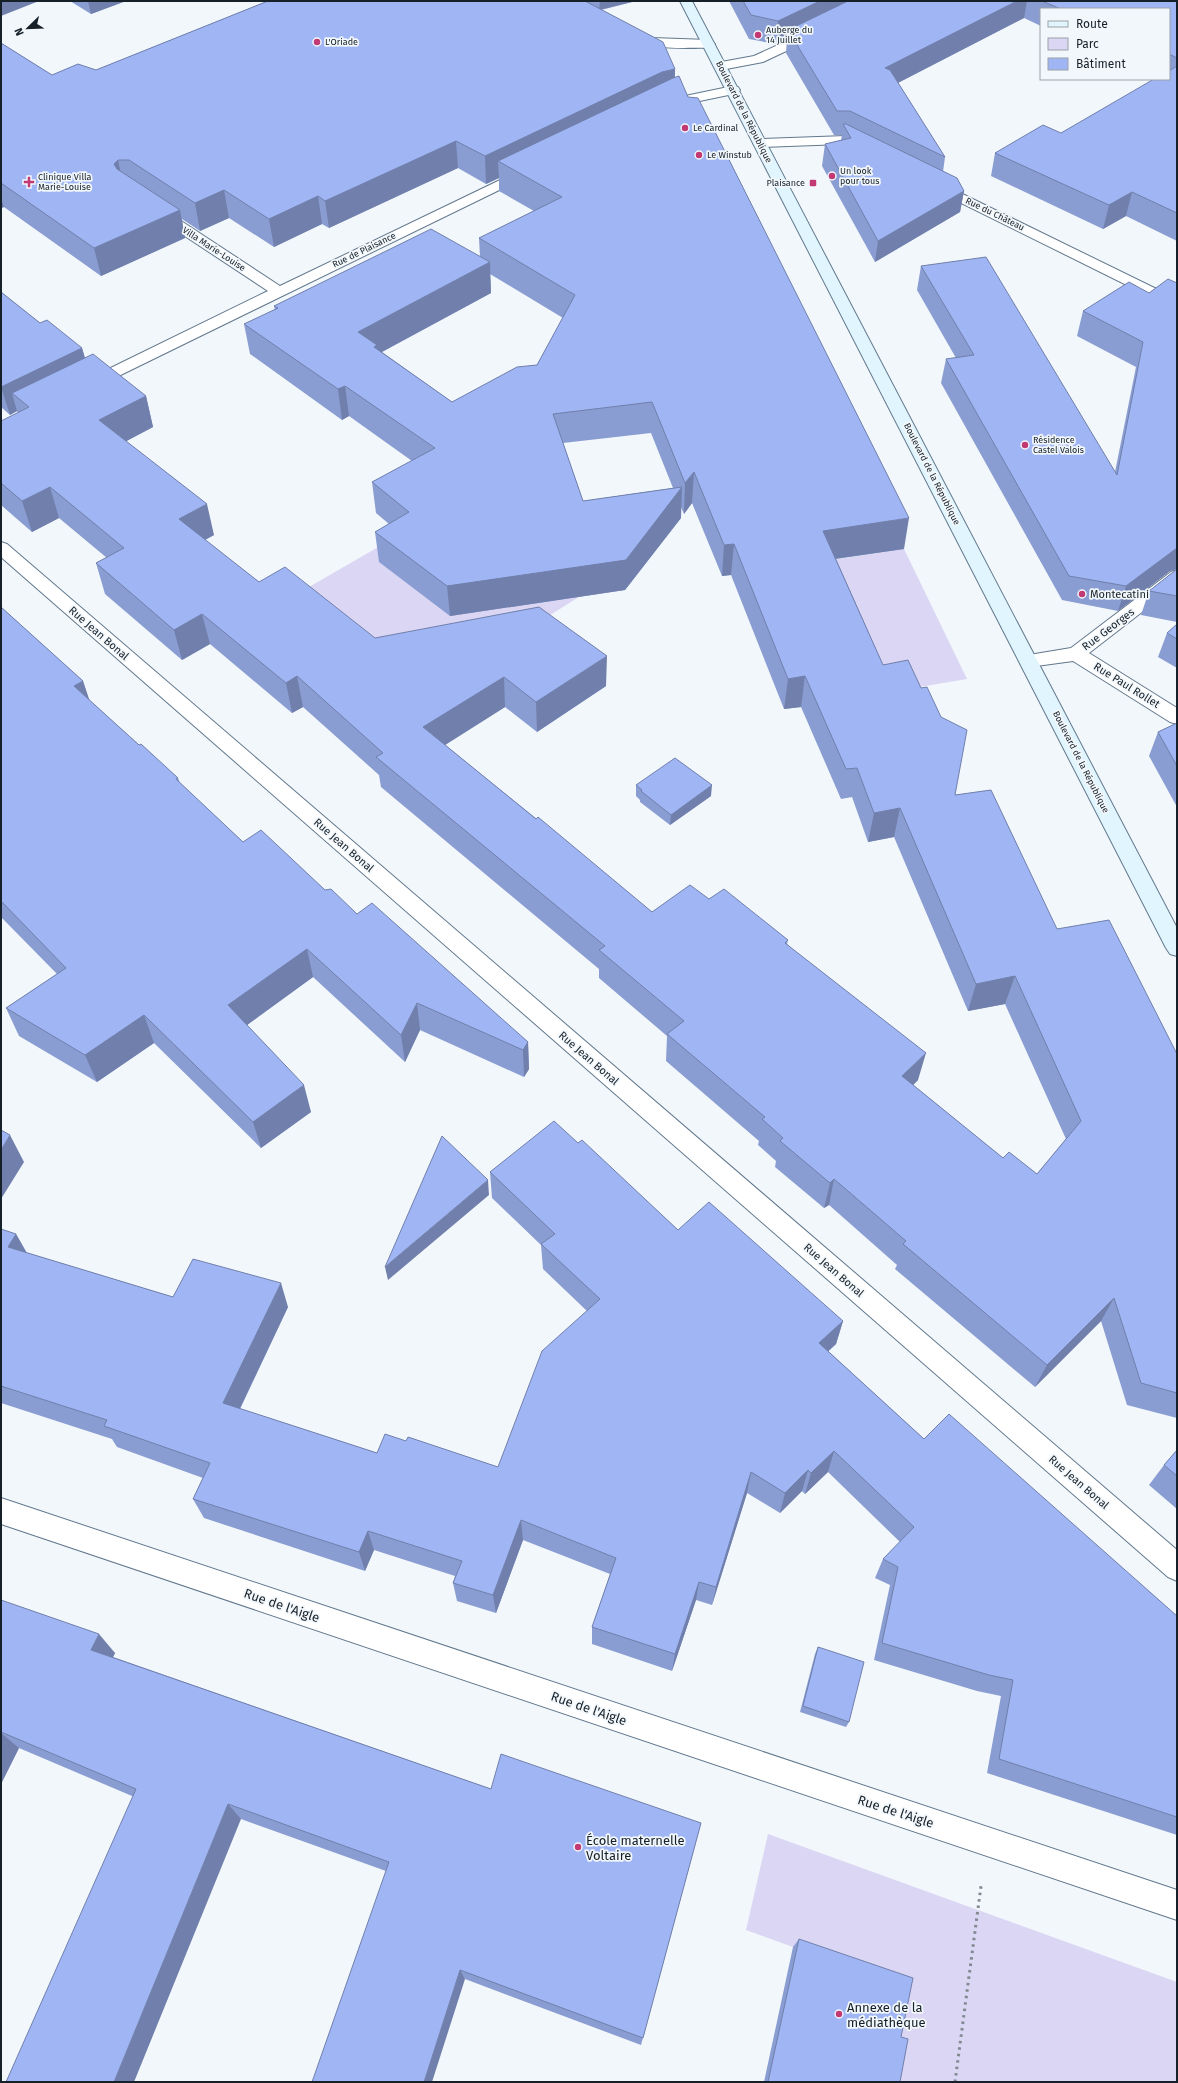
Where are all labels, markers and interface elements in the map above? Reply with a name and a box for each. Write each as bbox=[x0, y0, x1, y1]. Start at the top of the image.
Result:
north arrow bbox=[8, 8, 48, 48]
legend bbox=[1040, 8, 1170, 80]
text: Route bbox=[1076, 17, 1108, 31]
place label: Auberge du 14 Juillet bbox=[766, 25, 812, 45]
text: N bbox=[12, 26, 27, 38]
marker: Auberge du 14 Juillet bbox=[753, 30, 763, 40]
marker: L'Oriade bbox=[312, 37, 322, 47]
place label: L'Oriade bbox=[325, 37, 358, 47]
text: Parc bbox=[1076, 37, 1099, 51]
text: Bâtiment bbox=[1076, 57, 1126, 71]
street label: Boulevard de la République bbox=[714, 59, 774, 165]
marker: Le Cardinal bbox=[680, 123, 690, 133]
place label: Le Cardinal bbox=[693, 123, 739, 133]
marker: Le Winstub bbox=[694, 150, 704, 160]
place label: Le Winstub bbox=[707, 150, 752, 160]
place label: Un look pour tous bbox=[840, 166, 880, 186]
marker: Un look pour tous bbox=[827, 171, 837, 181]
place label: Clinique Villa Marie-Louise bbox=[38, 172, 92, 192]
marker: Clinique Villa Marie-Louise bbox=[23, 176, 35, 188]
place label: Plaisance bbox=[767, 178, 805, 188]
marker: Plaisance bbox=[808, 178, 818, 188]
street label: Rue du Château bbox=[964, 195, 1026, 233]
street label: Villa Marie-Louise bbox=[181, 225, 247, 273]
street label: Rue de Plaisance bbox=[331, 230, 397, 270]
street label: Boulevard de la République bbox=[902, 421, 962, 527]
place label: Résidence Castel Valois bbox=[1033, 435, 1084, 455]
marker: Résidence Castel Valois bbox=[1020, 440, 1030, 450]
place label: Montecatini bbox=[1090, 588, 1149, 601]
marker: Montecatini bbox=[1077, 589, 1087, 599]
street label: Rue Jean Bonal bbox=[66, 604, 131, 663]
street label: Rue Georges bbox=[1080, 606, 1137, 653]
street label: Rue Paul Rollet bbox=[1091, 660, 1162, 711]
street label: Boulevard de la République bbox=[1051, 709, 1111, 815]
street label: Rue Jean Bonal bbox=[311, 816, 376, 875]
street label: Rue Jean Bonal bbox=[556, 1029, 621, 1088]
street label: Rue Jean Bonal bbox=[801, 1241, 866, 1300]
street label: Rue Jean Bonal bbox=[1046, 1453, 1111, 1512]
street label: Rue de l'Aigle bbox=[242, 1586, 322, 1625]
street label: Rue de l'Aigle bbox=[549, 1689, 629, 1728]
street label: Rue de l'Aigle bbox=[856, 1792, 936, 1831]
place label: École maternelle Voltaire bbox=[586, 1833, 685, 1863]
marker: École maternelle Voltaire bbox=[573, 1842, 583, 1852]
place label: Annexe de la médiathèque bbox=[847, 2000, 926, 2030]
marker: Annexe de la médiathèque bbox=[834, 2009, 844, 2019]

